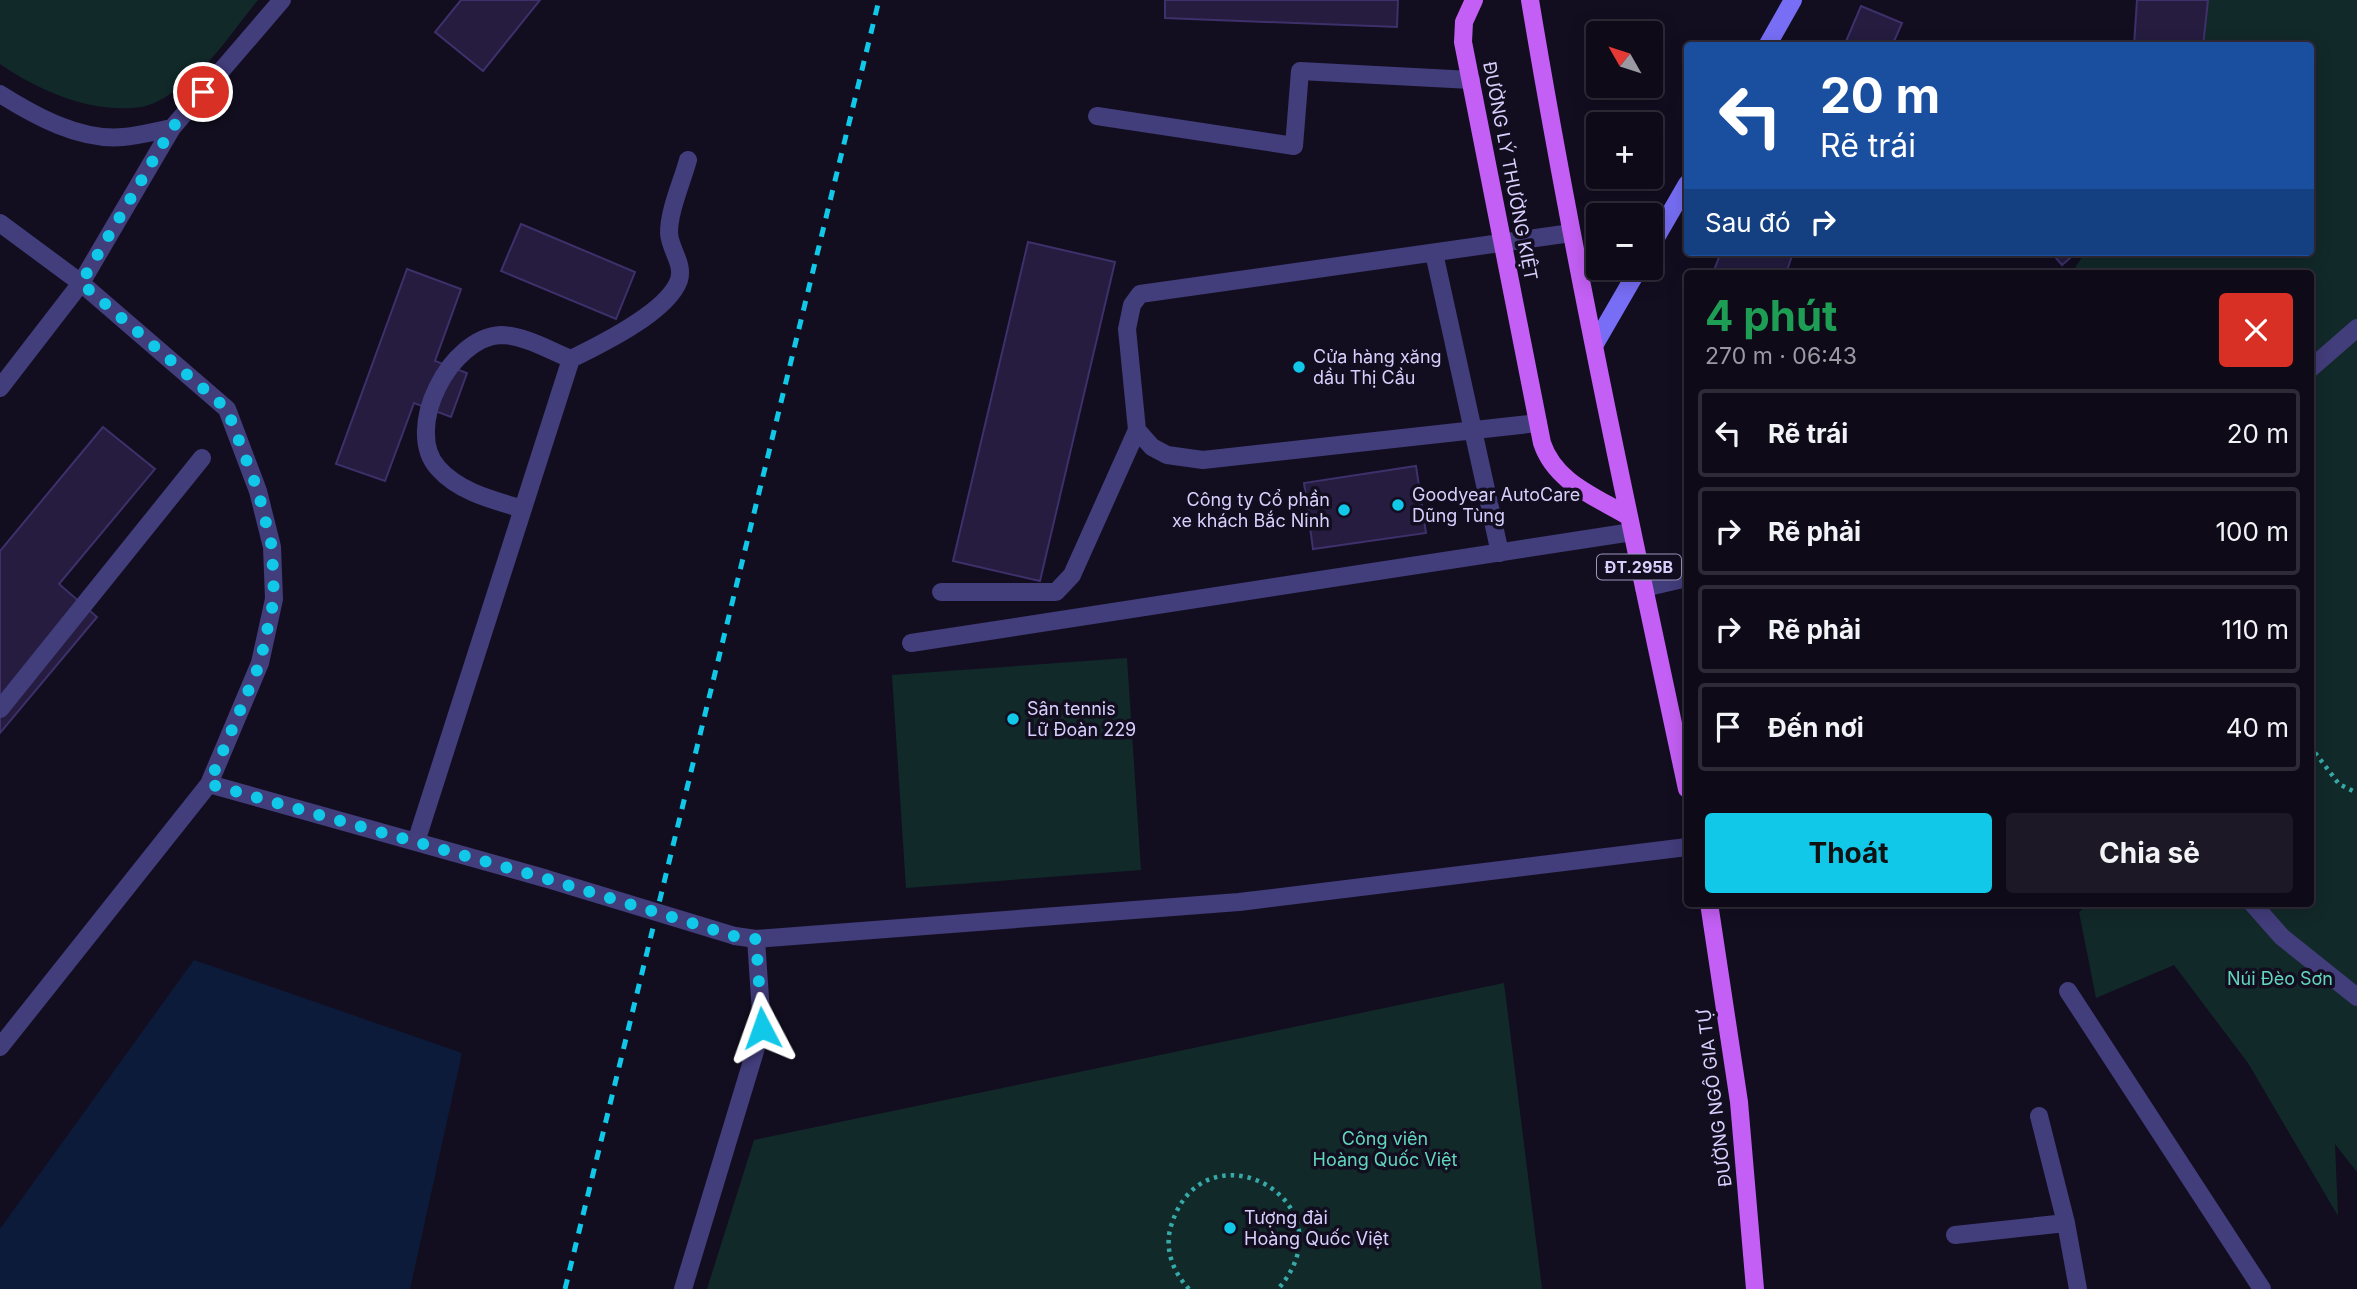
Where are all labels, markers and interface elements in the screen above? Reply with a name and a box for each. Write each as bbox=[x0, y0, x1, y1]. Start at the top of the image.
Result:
north arrow bbox=[1586, 21, 1662, 98]
map controls bbox=[1586, 21, 1663, 280]
street label: ĐƯỜNG LÝ THƯỜNG KIỆT bbox=[1479, 60, 1543, 282]
pin bbox=[173, 62, 233, 122]
text: 20 m bbox=[1820, 66, 1940, 125]
icon: left bbox=[1705, 70, 1796, 161]
icon: arrive bbox=[184, 73, 222, 111]
button: + bbox=[1586, 112, 1663, 189]
text: Rẽ trái bbox=[1820, 126, 1916, 165]
button: − bbox=[1586, 203, 1663, 280]
icon: right bbox=[1804, 203, 1842, 241]
text: Sau đó bbox=[1705, 207, 1790, 238]
text: 4 phút bbox=[1705, 290, 1838, 341]
button: close bbox=[2219, 293, 2293, 367]
text: 270 m · 06:43 bbox=[1705, 342, 1857, 370]
place label: Cửa hàng xăng dầu Thị Cầu bbox=[1313, 346, 1442, 388]
marker: Cửa hàng xăng dầu Thị Cầu bbox=[1291, 359, 1307, 375]
icon: left bbox=[1709, 414, 1747, 452]
text: Rẽ trái bbox=[1768, 418, 1848, 449]
text: 20 m bbox=[2227, 418, 2289, 449]
place label: Goodyear AutoCare Dũng Tùng bbox=[1412, 484, 1580, 526]
place label: Công ty Cổ phần xe khách Bắc Ninh bbox=[1172, 489, 1330, 531]
marker: Goodyear AutoCare Dũng Tùng bbox=[1390, 497, 1406, 513]
marker: Công ty Cổ phần xe khách Bắc Ninh bbox=[1336, 502, 1352, 518]
icon: right bbox=[1709, 512, 1747, 550]
text: Rẽ phải bbox=[1768, 516, 1861, 547]
text: 100 m bbox=[2216, 516, 2289, 547]
road number: ĐT.295B bbox=[1597, 554, 1681, 580]
icon: right bbox=[1709, 610, 1747, 648]
text: Rẽ phải bbox=[1768, 614, 1861, 645]
text: 110 m bbox=[2221, 614, 2289, 645]
place label: Sân tennis Lữ Đoàn 229 bbox=[1027, 698, 1136, 740]
icon: arrive bbox=[1709, 708, 1747, 746]
marker: Sân tennis Lữ Đoàn 229 bbox=[1005, 711, 1021, 727]
text: Đến nơi bbox=[1768, 712, 1864, 743]
text: 40 m bbox=[2226, 712, 2289, 743]
button: Thoát bbox=[1705, 813, 1992, 893]
button: Chia sẻ bbox=[2006, 813, 2293, 893]
park label: Núi Đèo Sơn bbox=[2227, 968, 2333, 989]
position arrow bbox=[725, 991, 799, 1065]
street label: ĐƯỜNG NGÔ GIA TỰ bbox=[1692, 1007, 1736, 1188]
park label: Công viên Hoàng Quốc Việt bbox=[1313, 1128, 1458, 1170]
place label: Tượng đài Hoàng Quốc Việt bbox=[1244, 1207, 1389, 1249]
marker: Tượng đài Hoàng Quốc Việt bbox=[1222, 1220, 1238, 1236]

